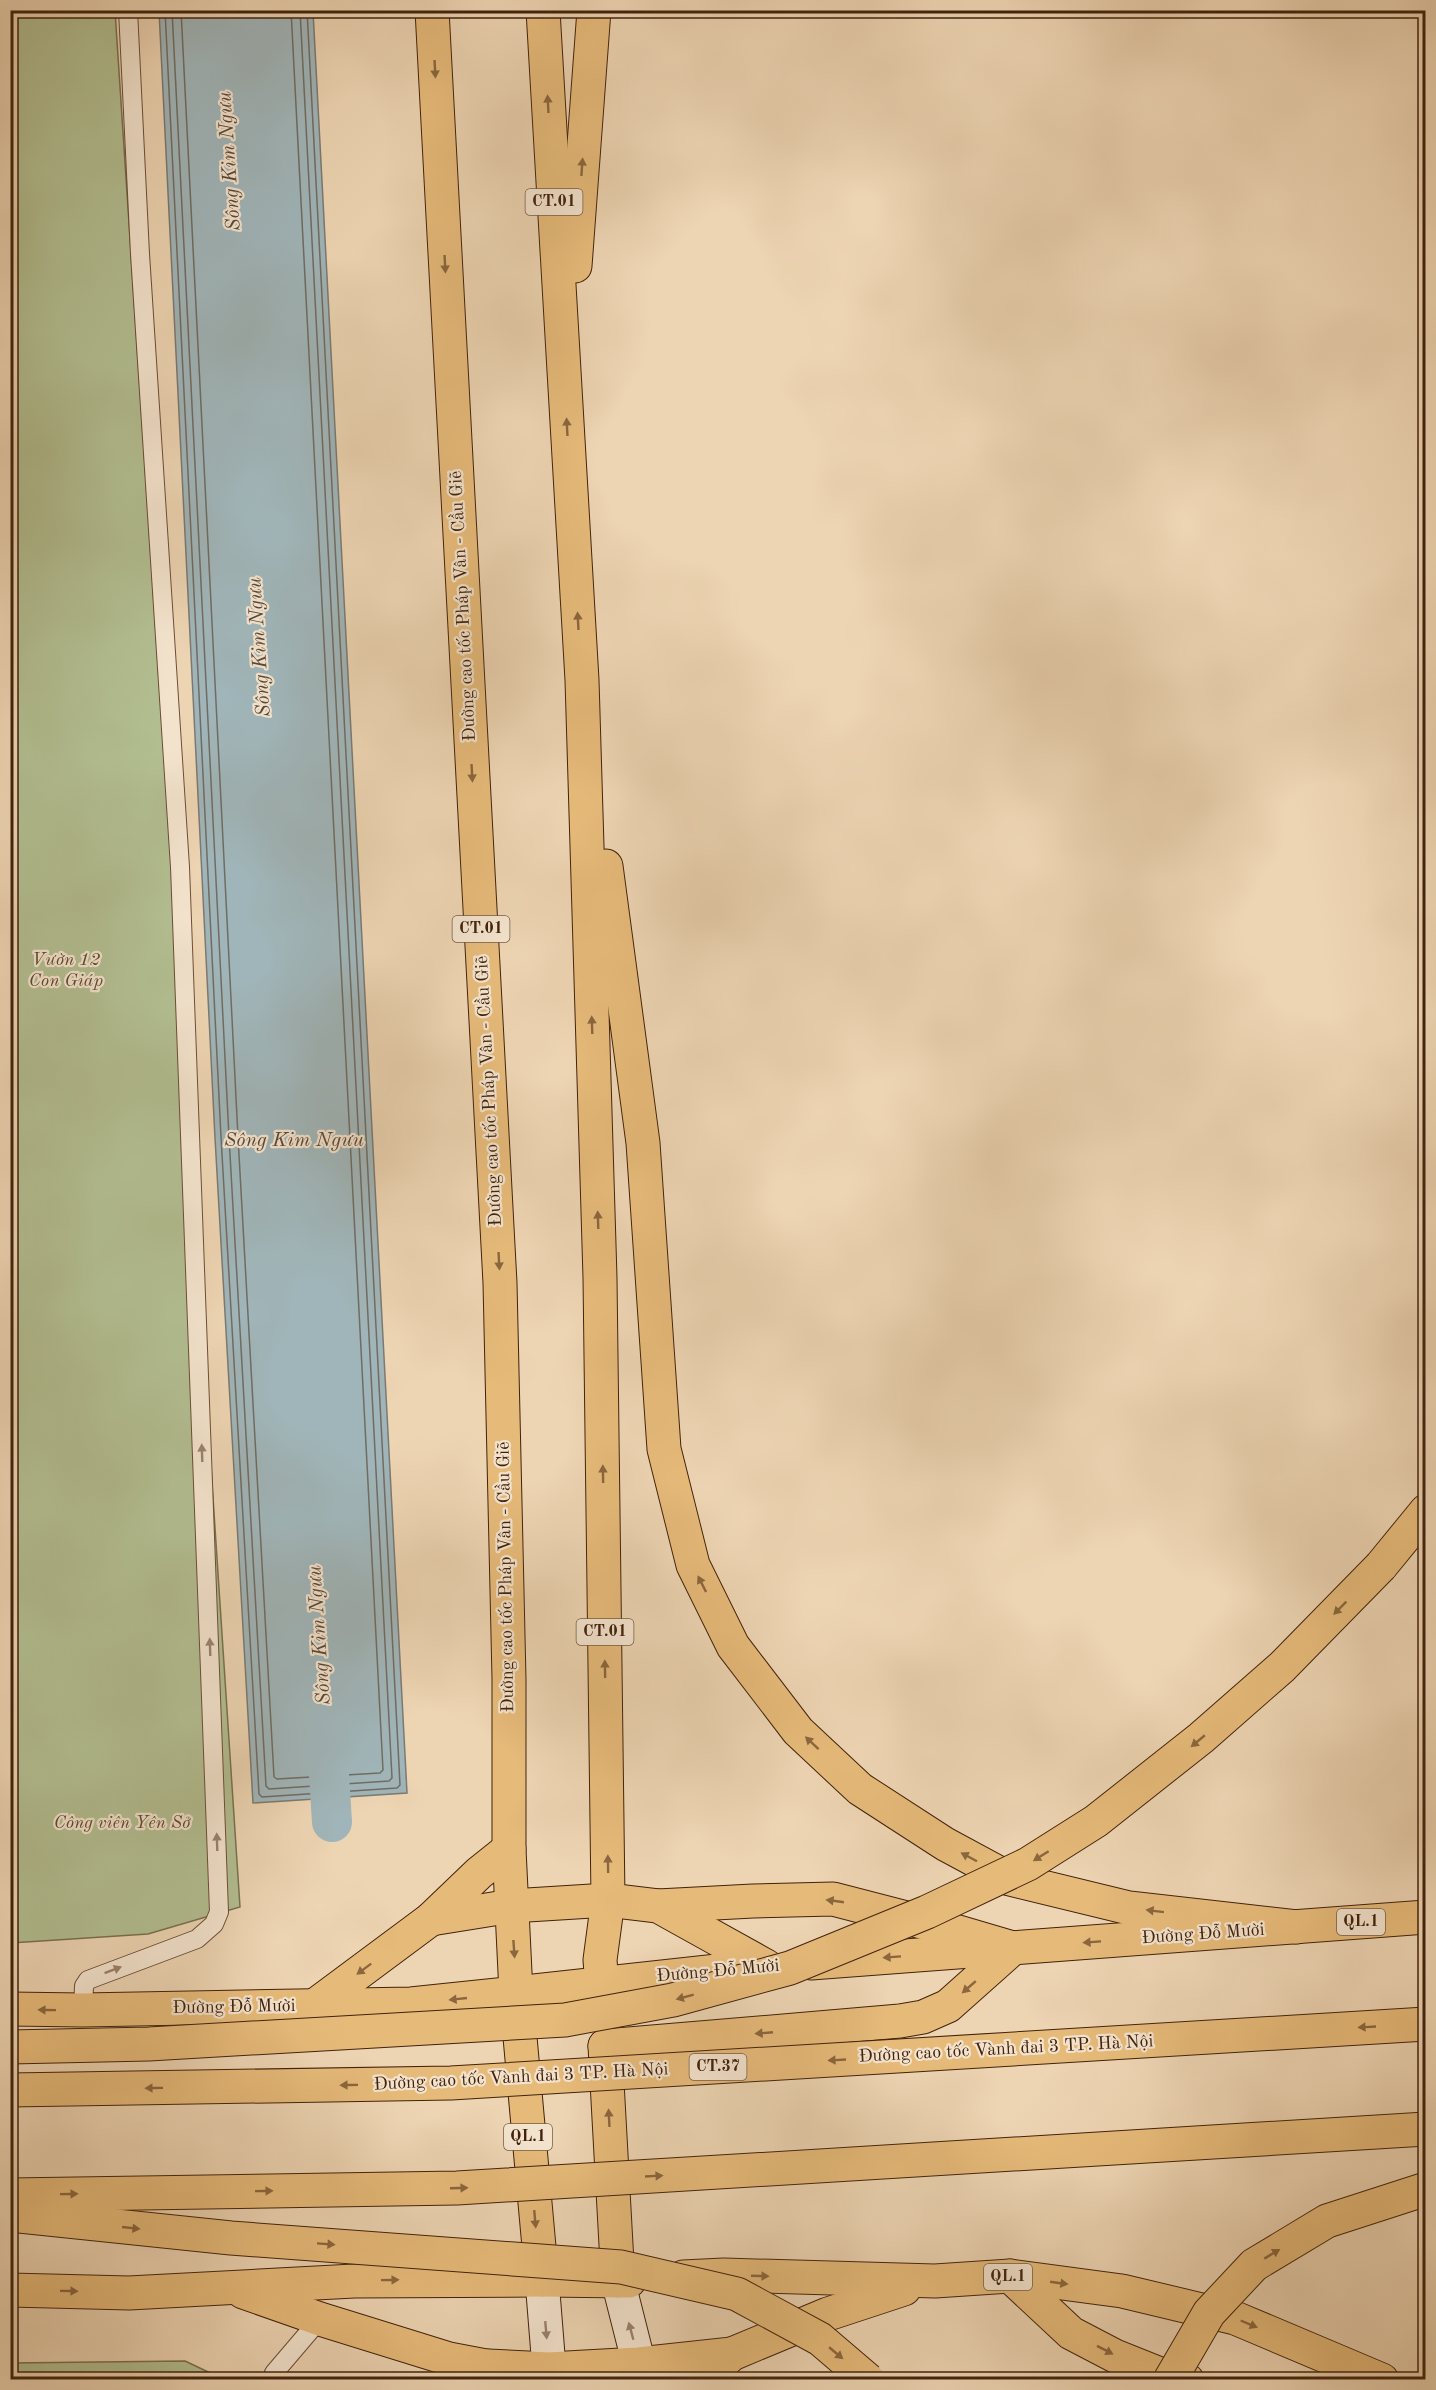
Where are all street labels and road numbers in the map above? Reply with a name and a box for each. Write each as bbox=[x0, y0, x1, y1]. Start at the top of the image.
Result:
road number: CT.01 bbox=[526, 189, 582, 215]
street label: Đường cao tốc Pháp Vân - Cầu Giẽ bbox=[444, 470, 479, 742]
road number: CT.01 bbox=[452, 916, 510, 942]
street label: Đường cao tốc Pháp Vân - Cầu Giẽ bbox=[470, 955, 505, 1227]
street label: Đường cao tốc Pháp Vân - Cầu Giẽ bbox=[492, 1441, 517, 1713]
road number: CT.01 bbox=[576, 1619, 634, 1645]
road number: QL.1 bbox=[1337, 1909, 1385, 1935]
street label: Đường Đỗ Mười bbox=[1141, 1919, 1265, 1947]
street label: Đường Đỗ Mười bbox=[656, 1955, 780, 1985]
street label: Đường Đỗ Mười bbox=[172, 1995, 296, 2017]
street label: Đường cao tốc Vành đai 3 TP. Hà Nội bbox=[858, 2031, 1154, 2066]
road number: CT.37 bbox=[690, 2054, 746, 2080]
street label: Đường cao tốc Vành đai 3 TP. Hà Nội bbox=[373, 2059, 669, 2094]
road number: QL.1 bbox=[504, 2124, 552, 2150]
road number: QL.1 bbox=[984, 2264, 1032, 2290]

